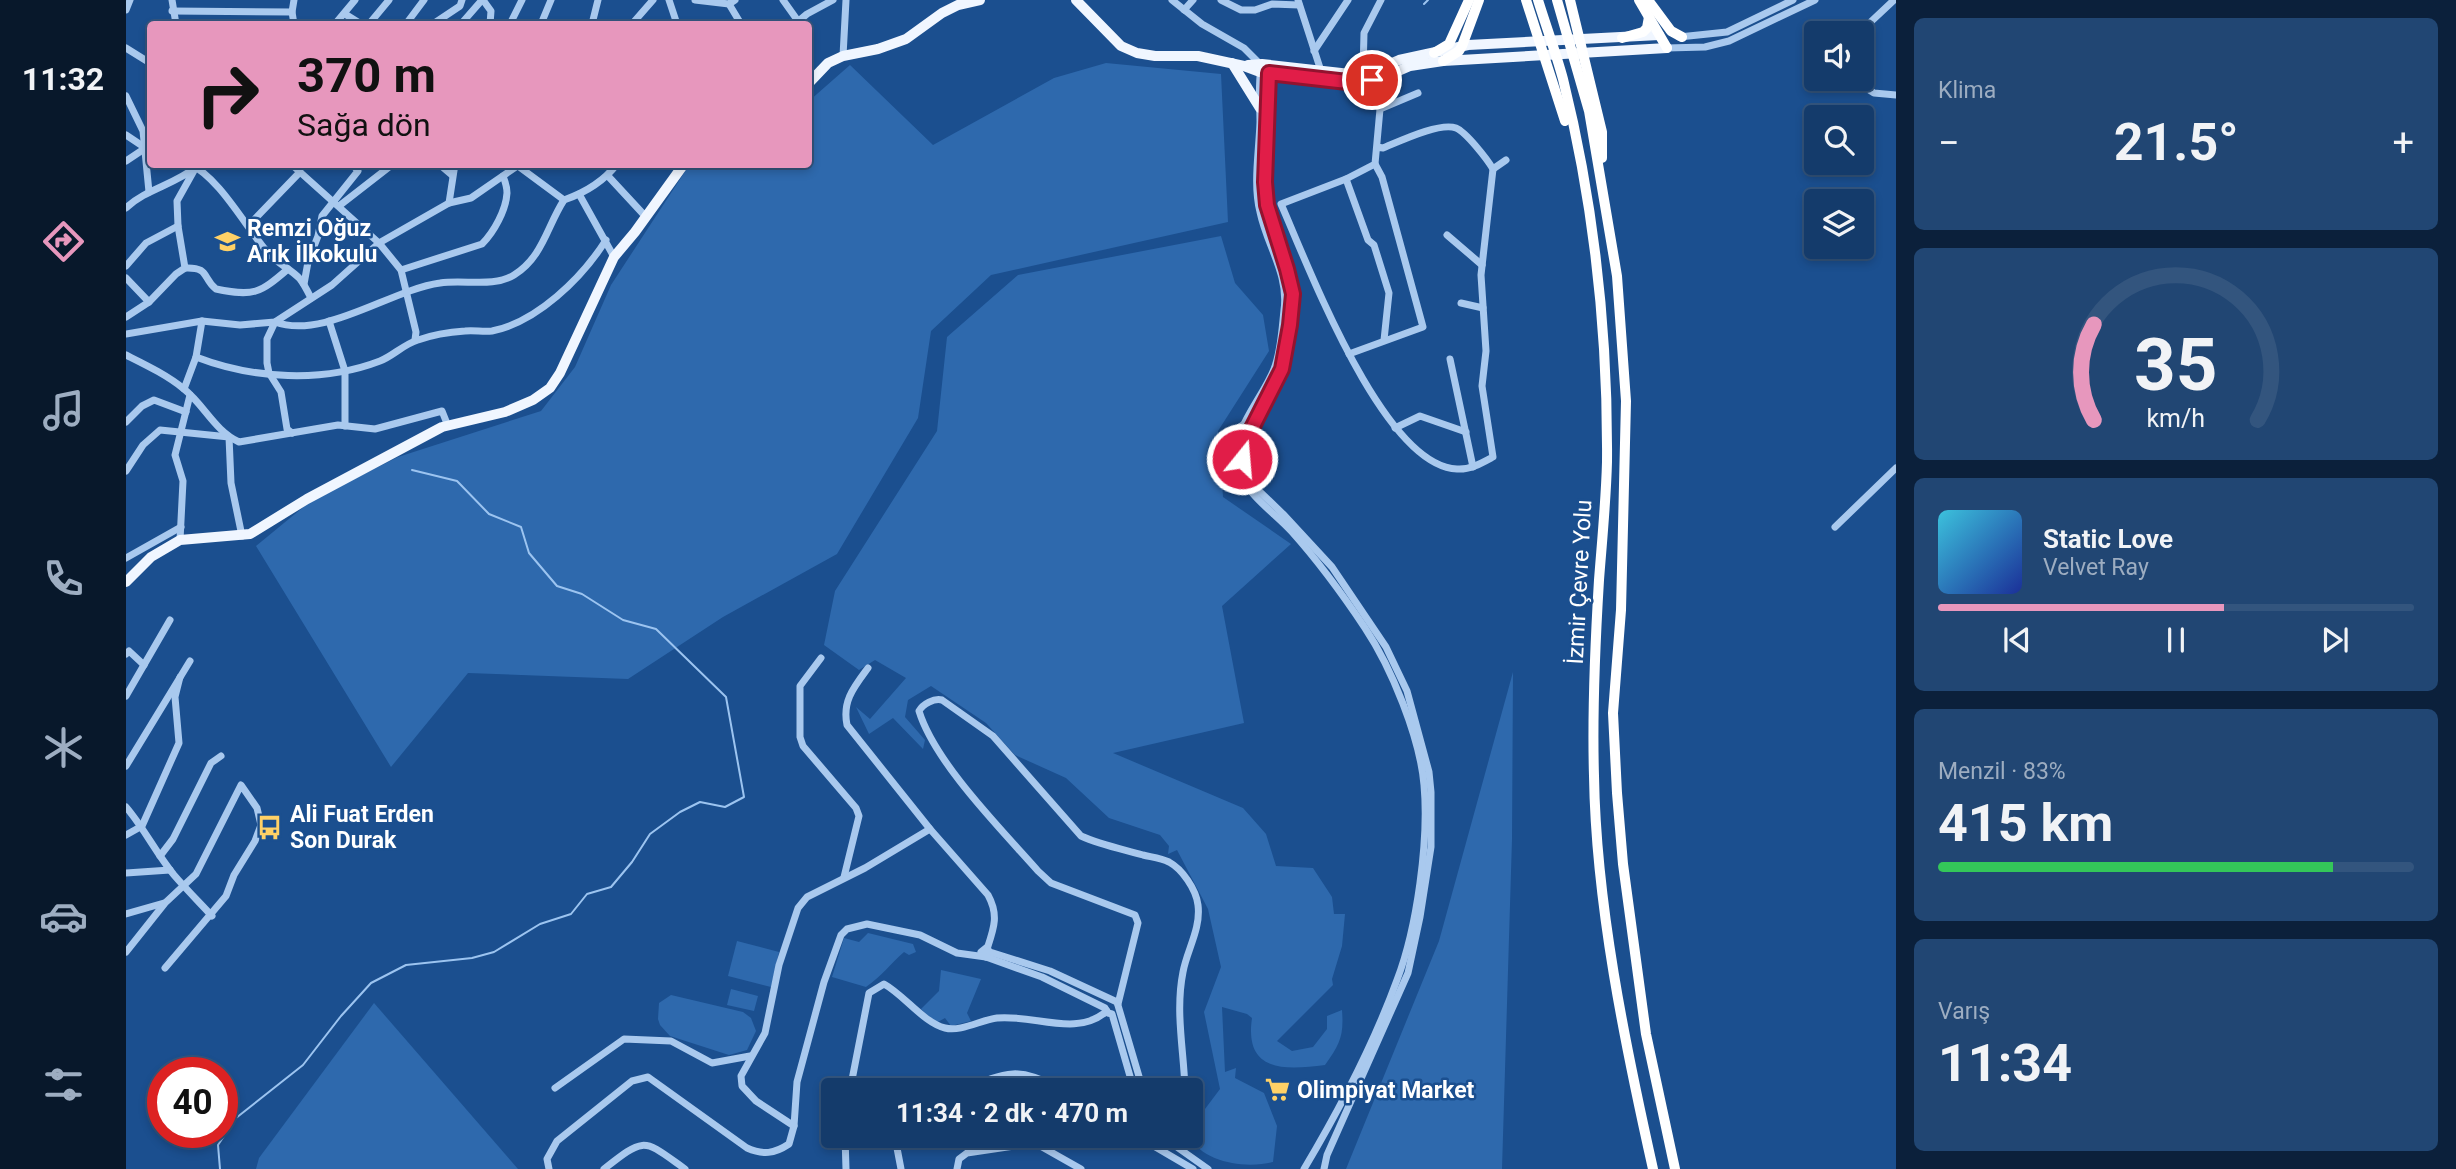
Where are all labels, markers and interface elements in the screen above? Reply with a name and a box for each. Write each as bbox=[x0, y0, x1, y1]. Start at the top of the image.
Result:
map controls bbox=[1804, 21, 1874, 259]
button: sound bbox=[1804, 21, 1874, 91]
text: 370 m bbox=[297, 47, 436, 104]
icon: right bbox=[182, 49, 273, 140]
pin bbox=[1342, 50, 1402, 110]
text: 11:32 bbox=[22, 60, 104, 98]
icon: arrive bbox=[1353, 61, 1391, 99]
text: Klima bbox=[1938, 77, 1996, 104]
button: search bbox=[1804, 105, 1874, 175]
text: Sağa dön bbox=[297, 106, 431, 144]
text: 21.5° bbox=[2114, 112, 2239, 173]
text: − bbox=[1938, 121, 1960, 165]
text: + bbox=[2392, 121, 2414, 165]
button: layers bbox=[1804, 189, 1874, 259]
place label: Remzi Oğuz Arık İlkokulu bbox=[247, 215, 377, 268]
icon: directions bbox=[39, 217, 88, 266]
school or university icon: Remzi Oğuz Arık İlkokulu bbox=[213, 227, 241, 255]
text: 35 bbox=[2134, 323, 2218, 409]
icon: music bbox=[39, 386, 88, 435]
text: km/h bbox=[2147, 404, 2205, 433]
position arrow bbox=[1205, 422, 1279, 496]
street label: İzmir Çevre Yolu bbox=[1562, 499, 1597, 665]
text: Static Love bbox=[2043, 524, 2173, 554]
icon: phone bbox=[39, 554, 88, 603]
text: Velvet Ray bbox=[2043, 554, 2149, 581]
icon: previous bbox=[1998, 621, 2036, 659]
icon: pause bbox=[2157, 621, 2195, 659]
icon: next bbox=[2316, 621, 2354, 659]
icon: climate bbox=[39, 723, 88, 772]
text: Menzil · 83% bbox=[1938, 758, 2066, 785]
text: 415 km bbox=[1938, 793, 2113, 854]
place label: Ali Fuat Erden Son Durak bbox=[290, 801, 434, 854]
bus stop icon: Ali Fuat Erden Son Durak bbox=[256, 813, 284, 841]
icon: car bbox=[39, 892, 88, 941]
text: Varış bbox=[1938, 998, 1990, 1025]
text: 11:34 bbox=[1938, 1033, 2072, 1094]
speed limit sign: 40 bbox=[147, 1057, 238, 1148]
icon: filters bbox=[39, 1060, 88, 1109]
supermarket icon: Olimpiyat Market bbox=[1263, 1076, 1291, 1104]
place label: Olimpiyat Market bbox=[1297, 1077, 1475, 1104]
text: 11:34 · 2 dk · 470 m bbox=[896, 1098, 1128, 1128]

